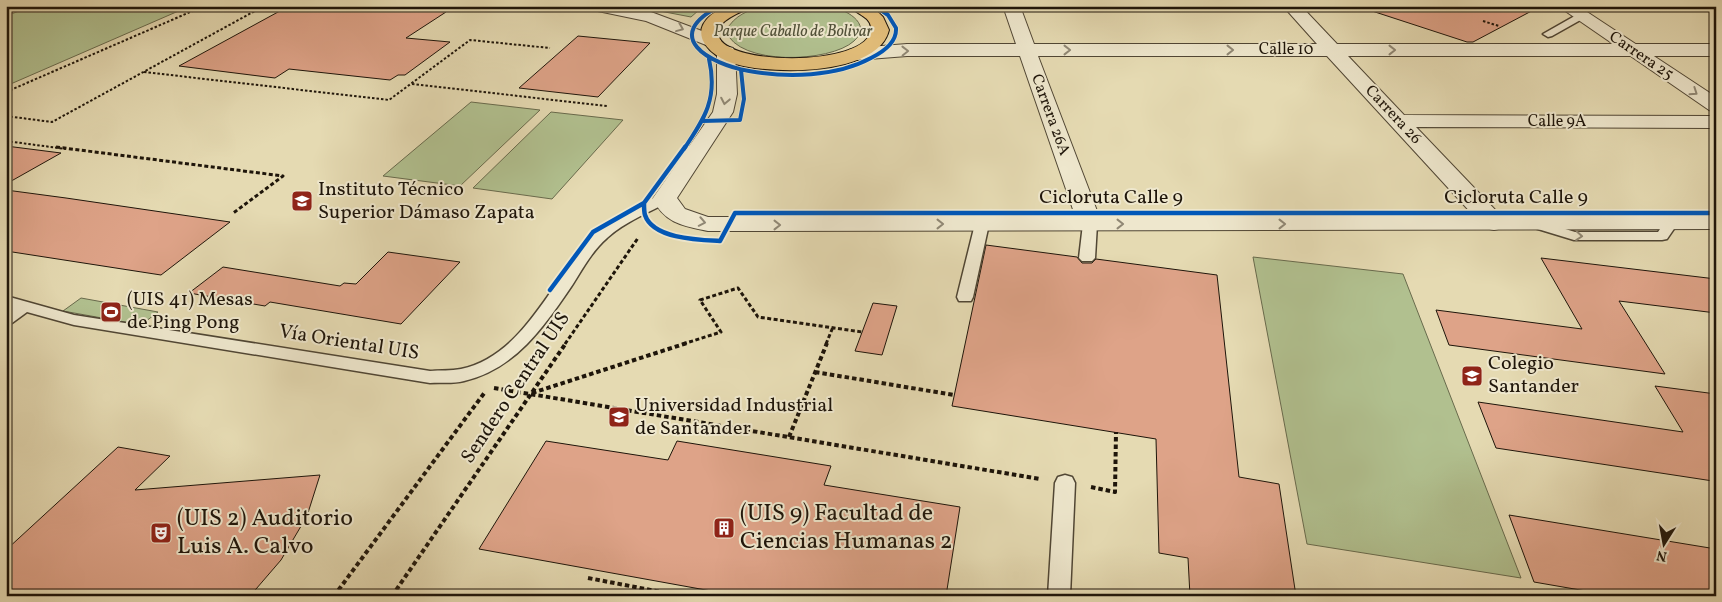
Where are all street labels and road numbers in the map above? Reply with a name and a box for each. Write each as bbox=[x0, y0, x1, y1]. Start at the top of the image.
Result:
street label: Carrera 25 bbox=[1604, 26, 1678, 86]
street label: Calle 10 bbox=[1259, 39, 1313, 61]
street label: Carrera 26A bbox=[1025, 71, 1075, 159]
street label: Carrera 26 bbox=[1360, 80, 1426, 150]
street label: Calle 9A bbox=[1528, 111, 1586, 133]
street label: Cicloruta Calle 9 bbox=[1039, 184, 1183, 212]
street label: Cicloruta Calle 9 bbox=[1444, 184, 1588, 212]
street label: Sendero Central UIS bbox=[455, 307, 577, 469]
street label: Vía Oriental UIS bbox=[277, 318, 421, 368]

